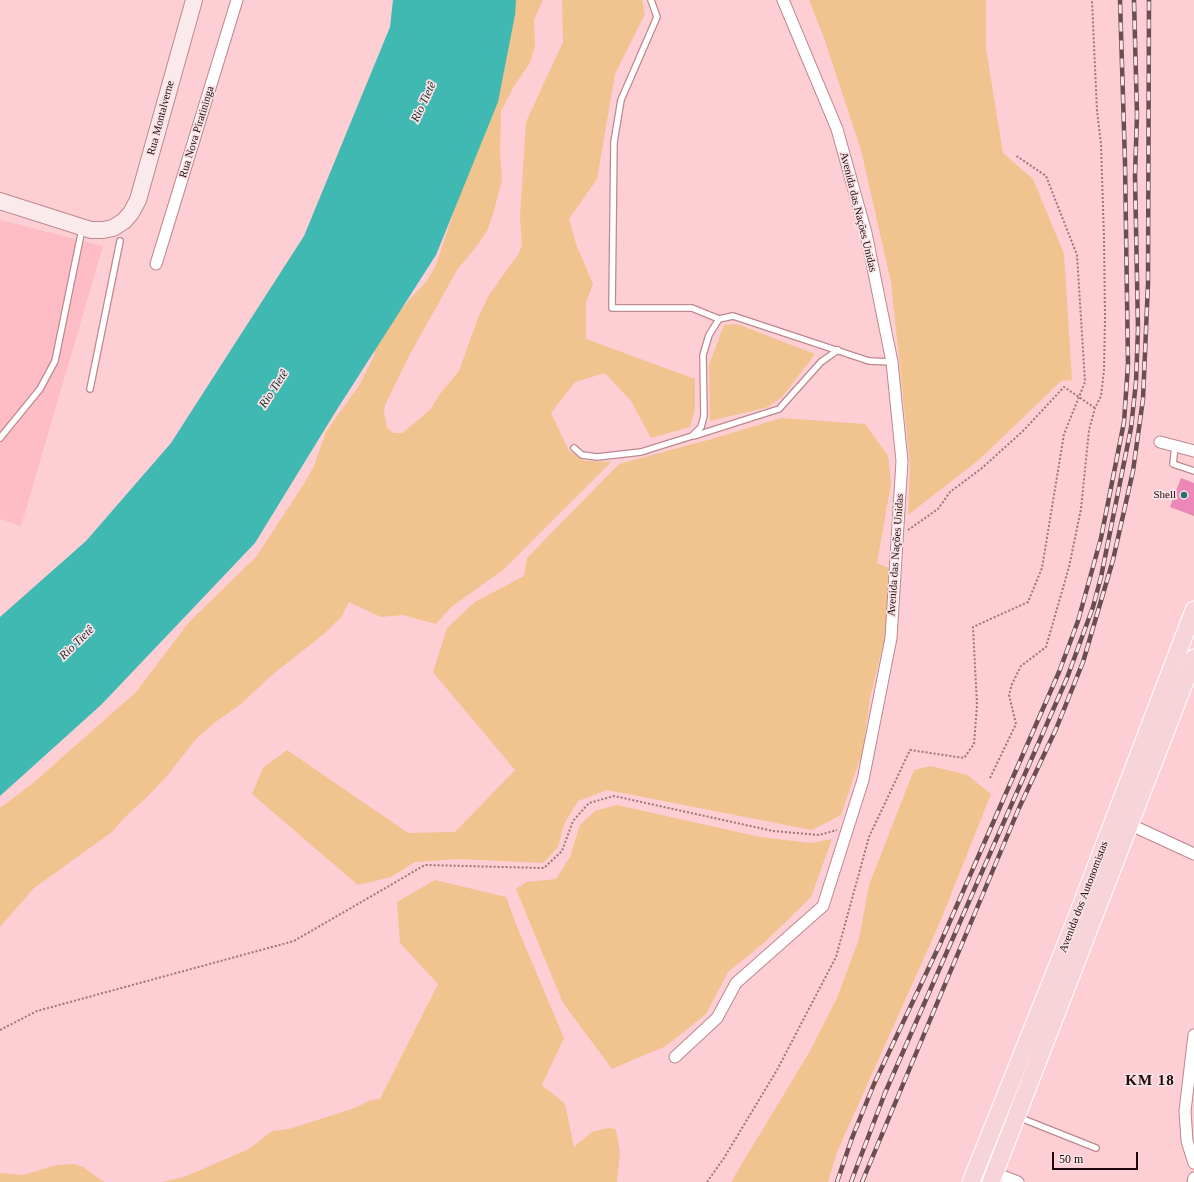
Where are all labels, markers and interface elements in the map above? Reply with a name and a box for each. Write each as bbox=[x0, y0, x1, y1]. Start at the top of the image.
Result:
street label: Rua Montalverne bbox=[145, 79, 177, 157]
water label: Rio Tietê bbox=[408, 79, 440, 125]
street label: Rua Nova Piratininga bbox=[177, 84, 217, 180]
street label: Avenida das Nações Unidas bbox=[837, 151, 879, 273]
water label: Rio Tietê bbox=[256, 367, 292, 411]
place label: Shell bbox=[1153, 488, 1176, 502]
marker: Shell bbox=[1179, 490, 1189, 500]
street label: Avenida das Nações Unidas bbox=[885, 493, 907, 617]
water label: Rio Tietê bbox=[57, 623, 97, 663]
street label: Avenida dos Autonomistas bbox=[1057, 839, 1111, 955]
district label: KM 18 bbox=[1125, 1072, 1175, 1090]
scale bar bbox=[1054, 1144, 1140, 1170]
text: 50 m bbox=[1059, 1152, 1083, 1166]

